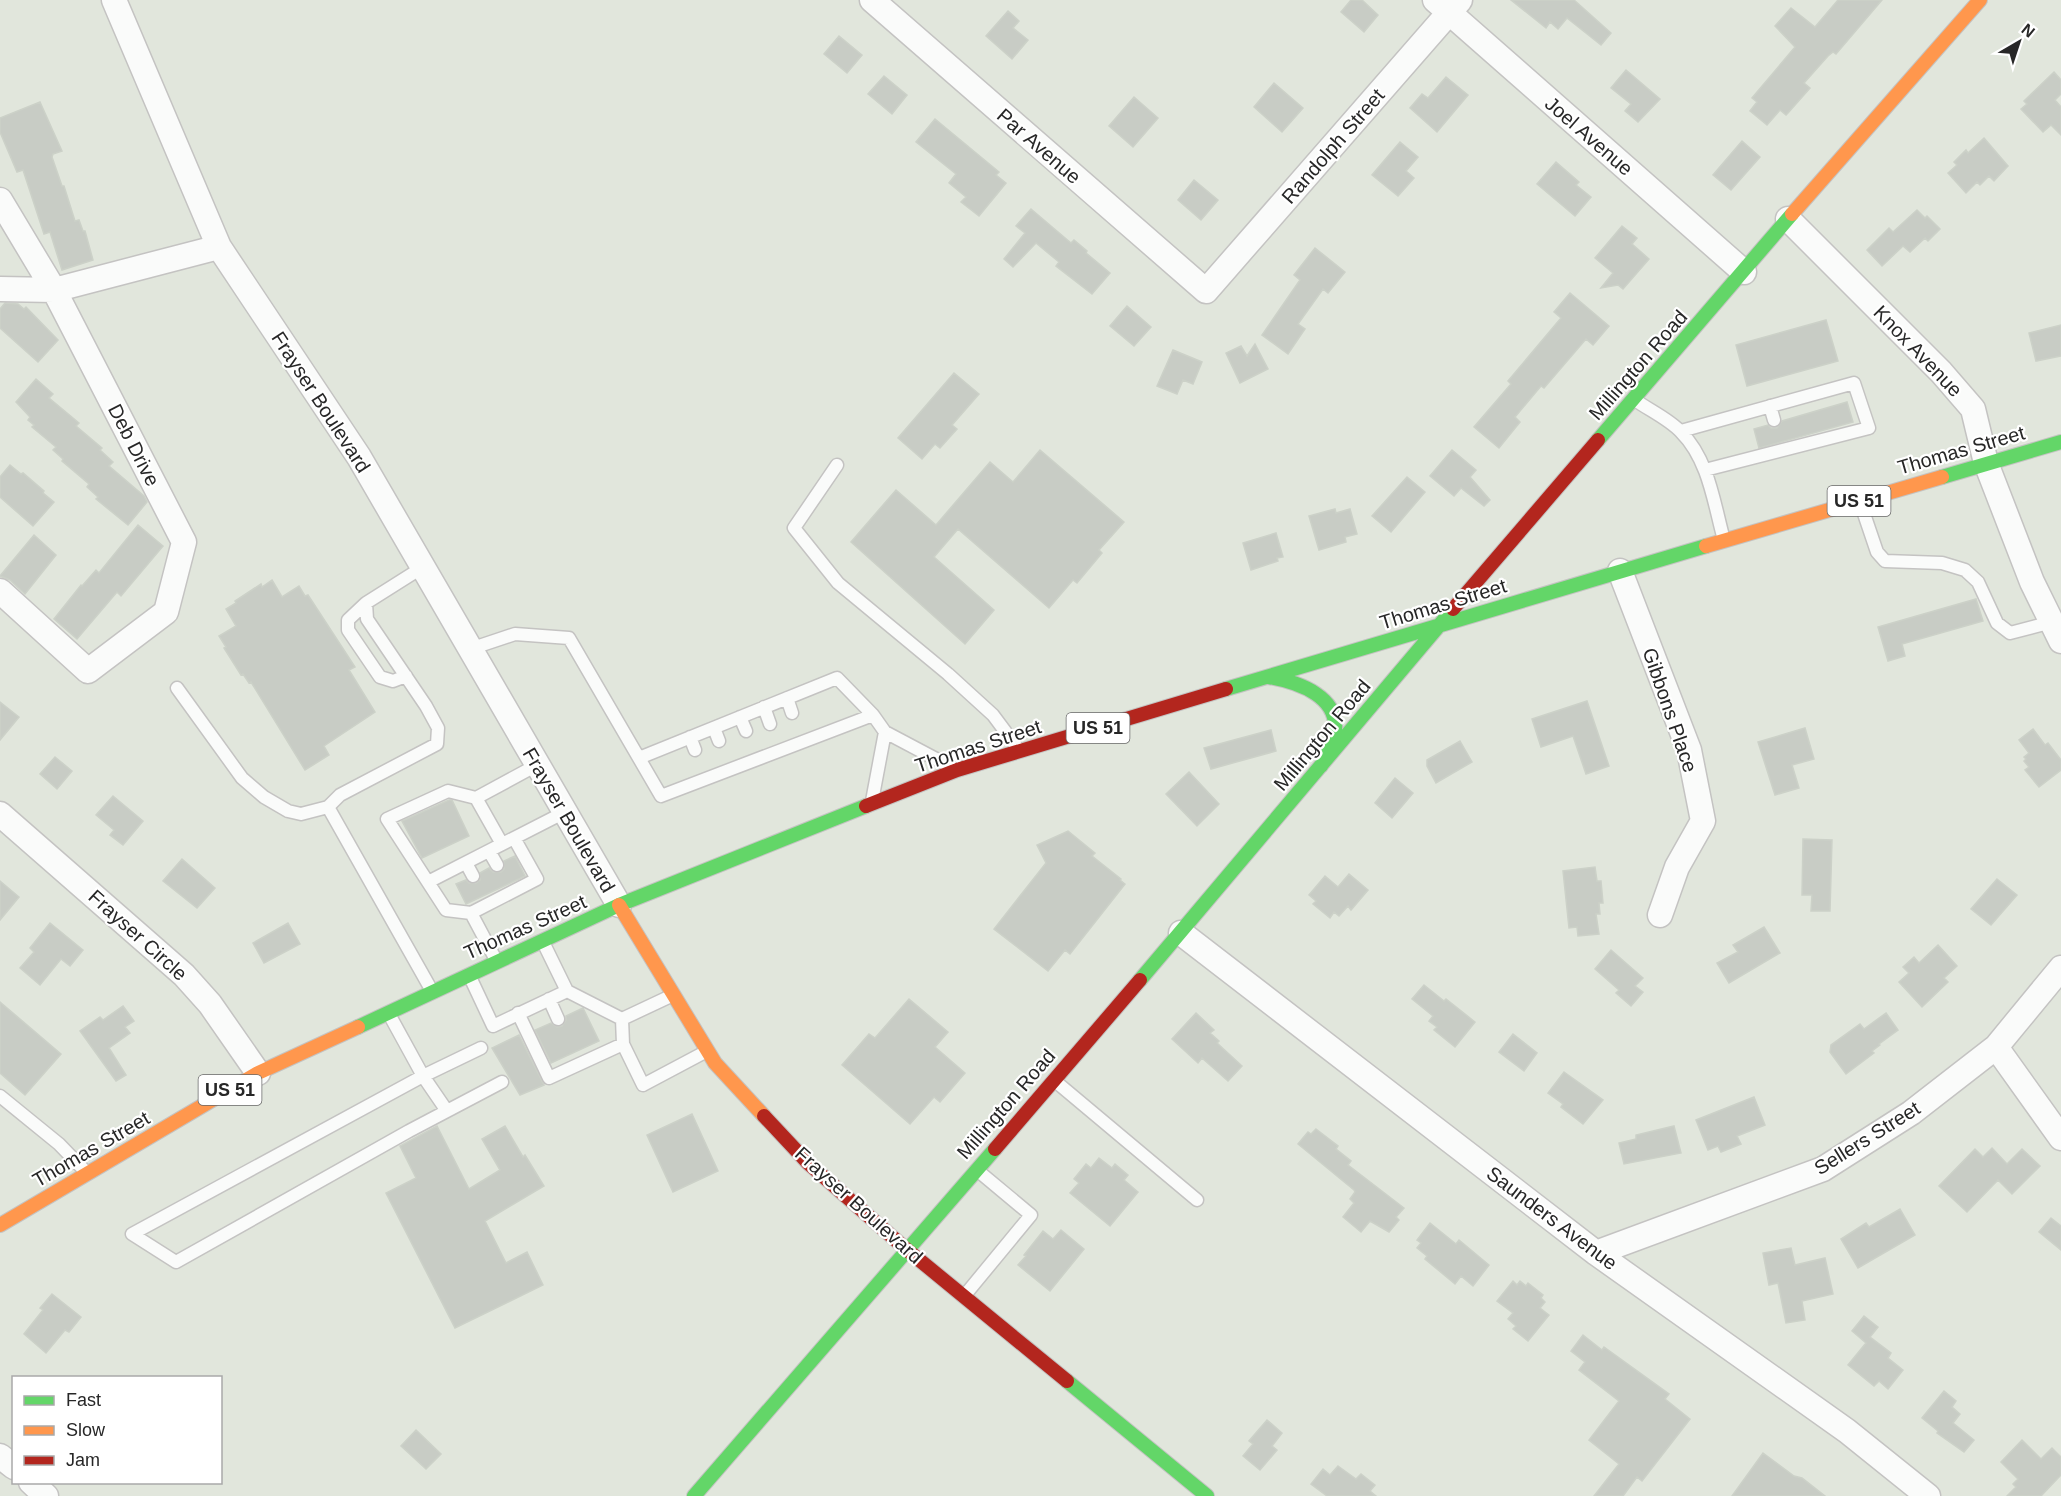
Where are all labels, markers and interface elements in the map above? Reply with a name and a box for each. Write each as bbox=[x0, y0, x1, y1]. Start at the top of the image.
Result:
north arrow bbox=[1989, 12, 2049, 72]
text: N bbox=[2018, 20, 2038, 41]
street label: Randolph Street bbox=[1277, 84, 1389, 208]
street label: Joel Avenue bbox=[1541, 92, 1637, 180]
street label: Par Avenue bbox=[993, 104, 1085, 188]
street label: Knox Avenue bbox=[1869, 301, 1967, 401]
street label: Millington Road bbox=[1584, 306, 1692, 424]
street label: Frayser Boulevard bbox=[267, 327, 375, 477]
street label: Deb Drive bbox=[104, 400, 164, 490]
street label: Thomas Street bbox=[1895, 421, 2027, 479]
road number: US 51 bbox=[1828, 486, 1890, 516]
street label: Thomas Street bbox=[1377, 574, 1509, 634]
street label: Gibbons Place bbox=[1638, 645, 1702, 775]
street label: Millington Road bbox=[1269, 675, 1375, 795]
road number: US 51 bbox=[1066, 713, 1130, 743]
street label: Thomas Street bbox=[912, 715, 1044, 777]
street label: Frayser Boulevard bbox=[519, 744, 619, 896]
street label: Frayser Circle bbox=[84, 885, 192, 985]
street label: Thomas Street bbox=[461, 890, 590, 964]
street label: Millington Road bbox=[952, 1045, 1060, 1163]
road number: US 51 bbox=[198, 1075, 262, 1105]
street label: Sellers Street bbox=[1810, 1097, 1924, 1179]
street label: Thomas Street bbox=[29, 1106, 154, 1191]
street label: Frayser Boulevard bbox=[791, 1142, 927, 1268]
street label: Saunders Avenue bbox=[1482, 1162, 1622, 1274]
legend bbox=[12, 1376, 222, 1484]
text: Fast bbox=[66, 1390, 101, 1410]
text: Slow bbox=[66, 1420, 106, 1440]
text: Jam bbox=[66, 1450, 100, 1470]

